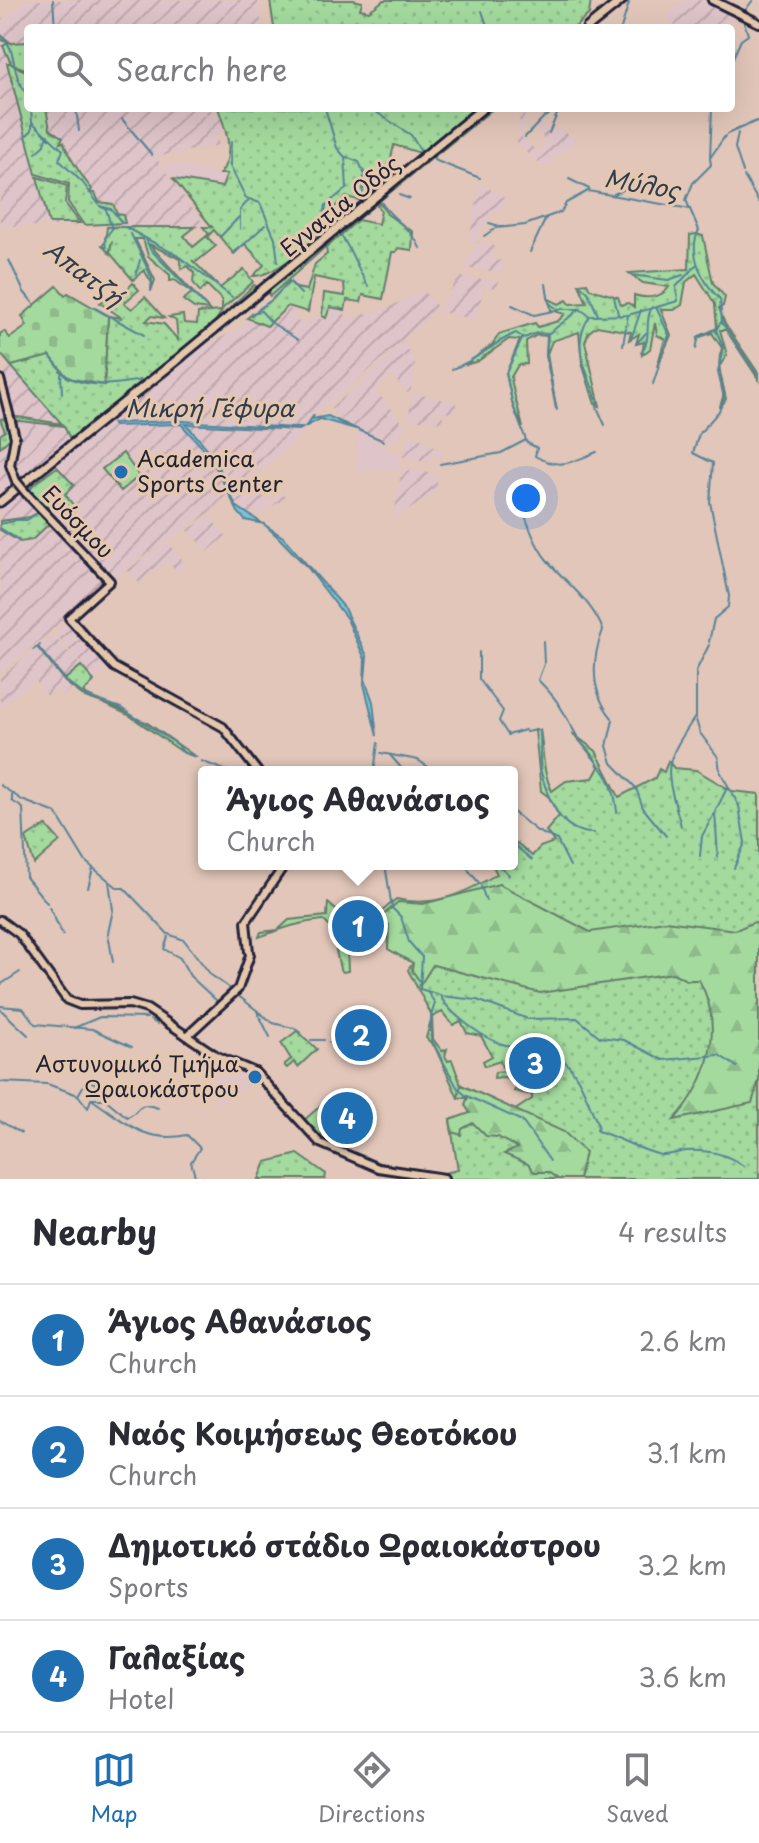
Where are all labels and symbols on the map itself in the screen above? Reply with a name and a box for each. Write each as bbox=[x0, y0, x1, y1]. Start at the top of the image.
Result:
street label: Εγνατία Οδός bbox=[272, 146, 406, 264]
water label: Μύλος bbox=[602, 159, 684, 208]
water label: Απατζή bbox=[37, 231, 132, 315]
water label: Μικρή Γέφυρα bbox=[126, 389, 295, 425]
place label: Academica Sports Center bbox=[137, 441, 283, 499]
marker: Academica Sports Center bbox=[112, 463, 130, 481]
street label: Ευόσμου bbox=[36, 477, 122, 565]
your location bbox=[506, 478, 546, 518]
pin: 1 bbox=[332, 896, 384, 956]
pin: 2 bbox=[335, 1005, 387, 1065]
pin: 3 bbox=[509, 1033, 561, 1093]
place label: Αστυνομικό Τμήμα Ωραιοκάστρου bbox=[35, 1046, 239, 1104]
marker: Αστυνομικό Τμήμα Ωραιοκάστρου bbox=[246, 1068, 264, 1086]
pin: 4 bbox=[321, 1088, 373, 1148]

